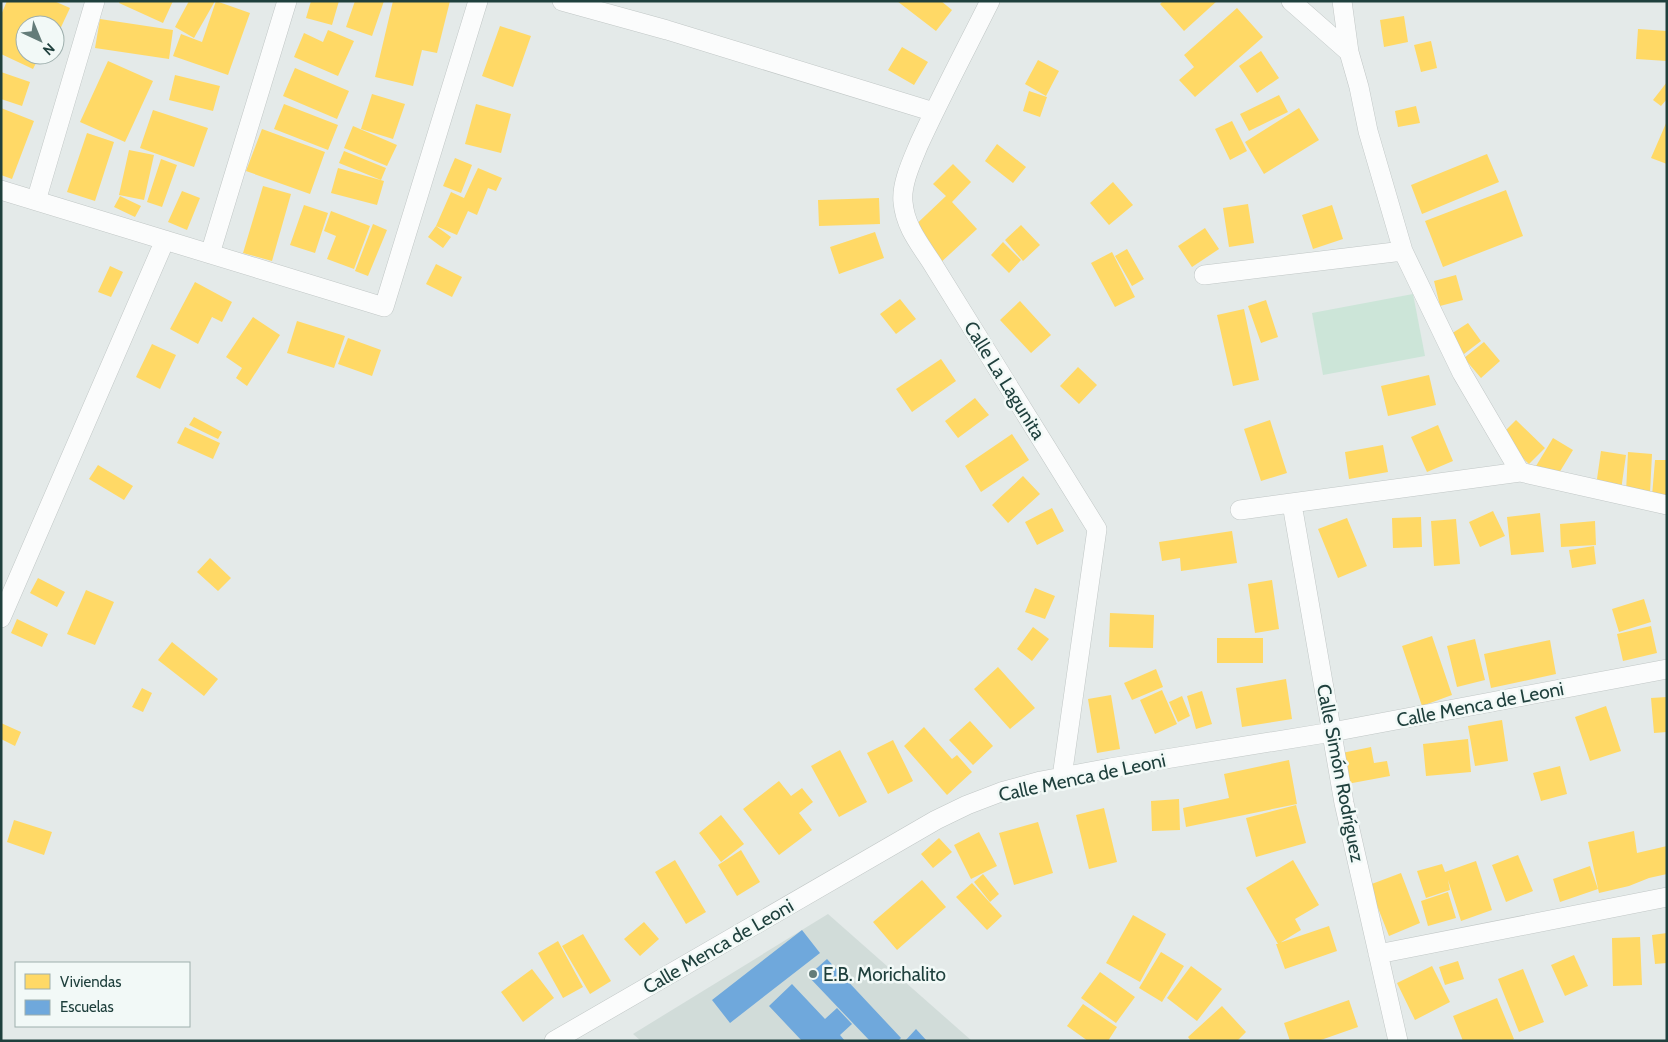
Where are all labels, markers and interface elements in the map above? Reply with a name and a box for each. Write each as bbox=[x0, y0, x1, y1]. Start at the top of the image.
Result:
north arrow bbox=[15, 15, 65, 65]
text: N bbox=[39, 39, 59, 59]
street label: Calle La Lagunita bbox=[959, 317, 1050, 444]
street label: Calle Menca de Leoni bbox=[1394, 677, 1566, 732]
street label: Calle Simón Rodríguez bbox=[1312, 682, 1369, 864]
street label: Calle Menca de Leoni bbox=[997, 749, 1168, 806]
street label: Calle Menca de Leoni bbox=[639, 894, 798, 999]
legend bbox=[15, 962, 190, 1027]
place label: E.B. Morichalito bbox=[823, 963, 946, 986]
marker: E.B. Morichalito bbox=[807, 968, 819, 980]
text: Viviendas bbox=[60, 973, 121, 991]
text: Escuelas bbox=[60, 998, 114, 1016]

